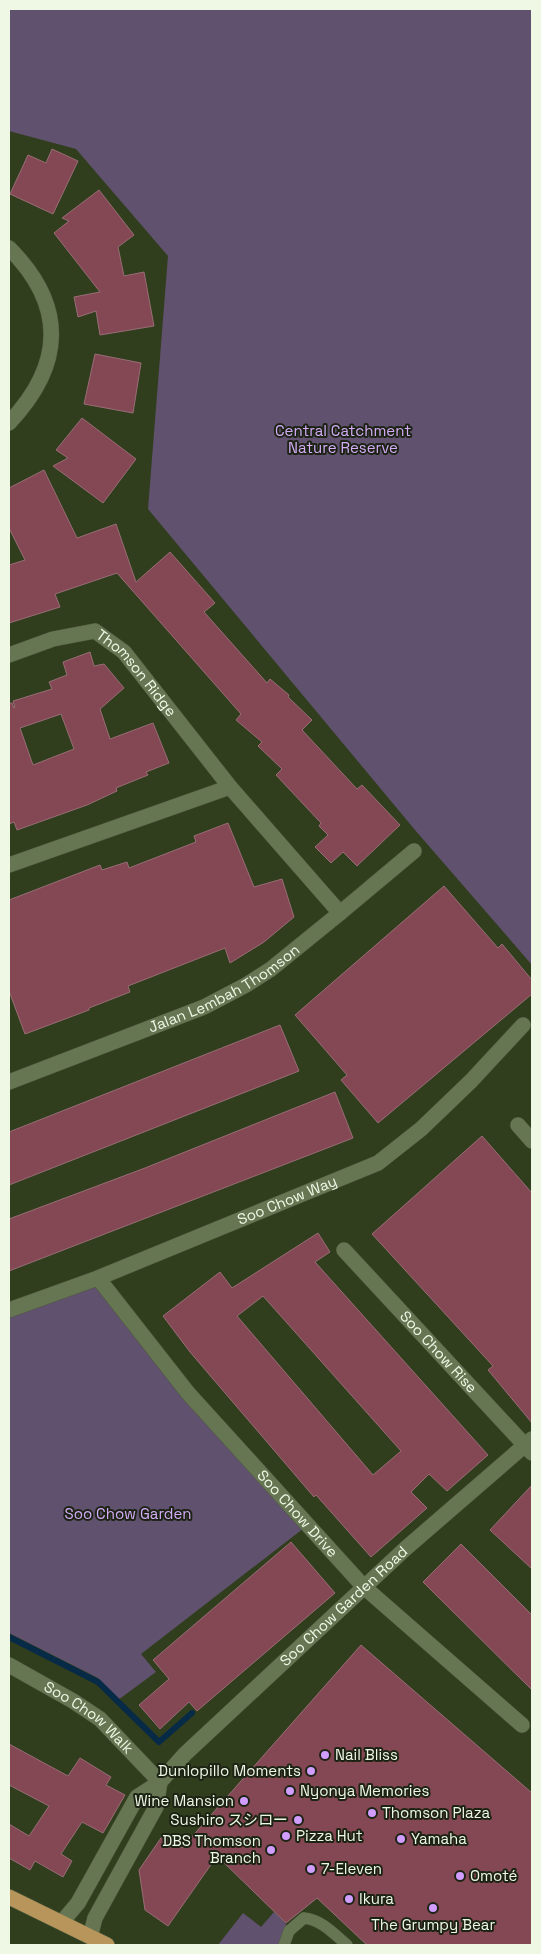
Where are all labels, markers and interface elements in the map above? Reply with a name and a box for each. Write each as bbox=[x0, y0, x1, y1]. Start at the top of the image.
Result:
park label: Central Catchment Nature Reserve bbox=[275, 421, 411, 457]
street label: Thomson Ridge bbox=[93, 625, 181, 720]
street label: Jalan Lembah Thomson bbox=[145, 940, 303, 1037]
street label: Soo Chow Way bbox=[234, 1171, 340, 1229]
street label: Soo Chow Rise bbox=[396, 1307, 482, 1397]
street label: Soo Chow Drive bbox=[253, 1466, 342, 1561]
park label: Soo Chow Garden bbox=[64, 1504, 192, 1523]
street label: Soo Chow Garden Road bbox=[275, 1542, 411, 1670]
street label: Soo Chow Walk bbox=[41, 1677, 138, 1757]
place label: Nail Bliss bbox=[335, 1745, 398, 1764]
marker: Nail Bliss bbox=[319, 1749, 331, 1761]
place label: Dunlopillo Moments bbox=[158, 1761, 301, 1780]
marker: Dunlopillo Moments bbox=[305, 1765, 317, 1777]
place label: Nyonya Memories bbox=[300, 1781, 429, 1800]
marker: Nyonya Memories bbox=[284, 1785, 296, 1797]
place label: Wine Mansion bbox=[134, 1791, 234, 1810]
marker: Wine Mansion bbox=[238, 1795, 250, 1807]
place label: Thomson Plaza bbox=[382, 1803, 490, 1822]
marker: Thomson Plaza bbox=[366, 1807, 378, 1819]
place label: Sushiro スシロー bbox=[170, 1810, 288, 1829]
marker: Sushiro スシロー bbox=[292, 1814, 304, 1826]
place label: Pizza Hut bbox=[296, 1826, 363, 1845]
place label: Yamaha bbox=[411, 1829, 467, 1848]
marker: Pizza Hut bbox=[280, 1830, 292, 1842]
place label: DBS Thomson Branch bbox=[162, 1831, 261, 1867]
marker: Yamaha bbox=[395, 1833, 407, 1845]
marker: DBS Thomson Branch bbox=[265, 1844, 277, 1856]
place label: 7-Eleven bbox=[321, 1859, 382, 1878]
marker: 7-Eleven bbox=[305, 1863, 317, 1875]
place label: Omoté bbox=[470, 1866, 518, 1885]
marker: Omoté bbox=[454, 1870, 466, 1882]
place label: Ikura bbox=[359, 1889, 394, 1908]
marker: Ikura bbox=[343, 1893, 355, 1905]
marker: The Grumpy Bear bbox=[427, 1902, 439, 1914]
place label: The Grumpy Bear bbox=[371, 1915, 495, 1934]

